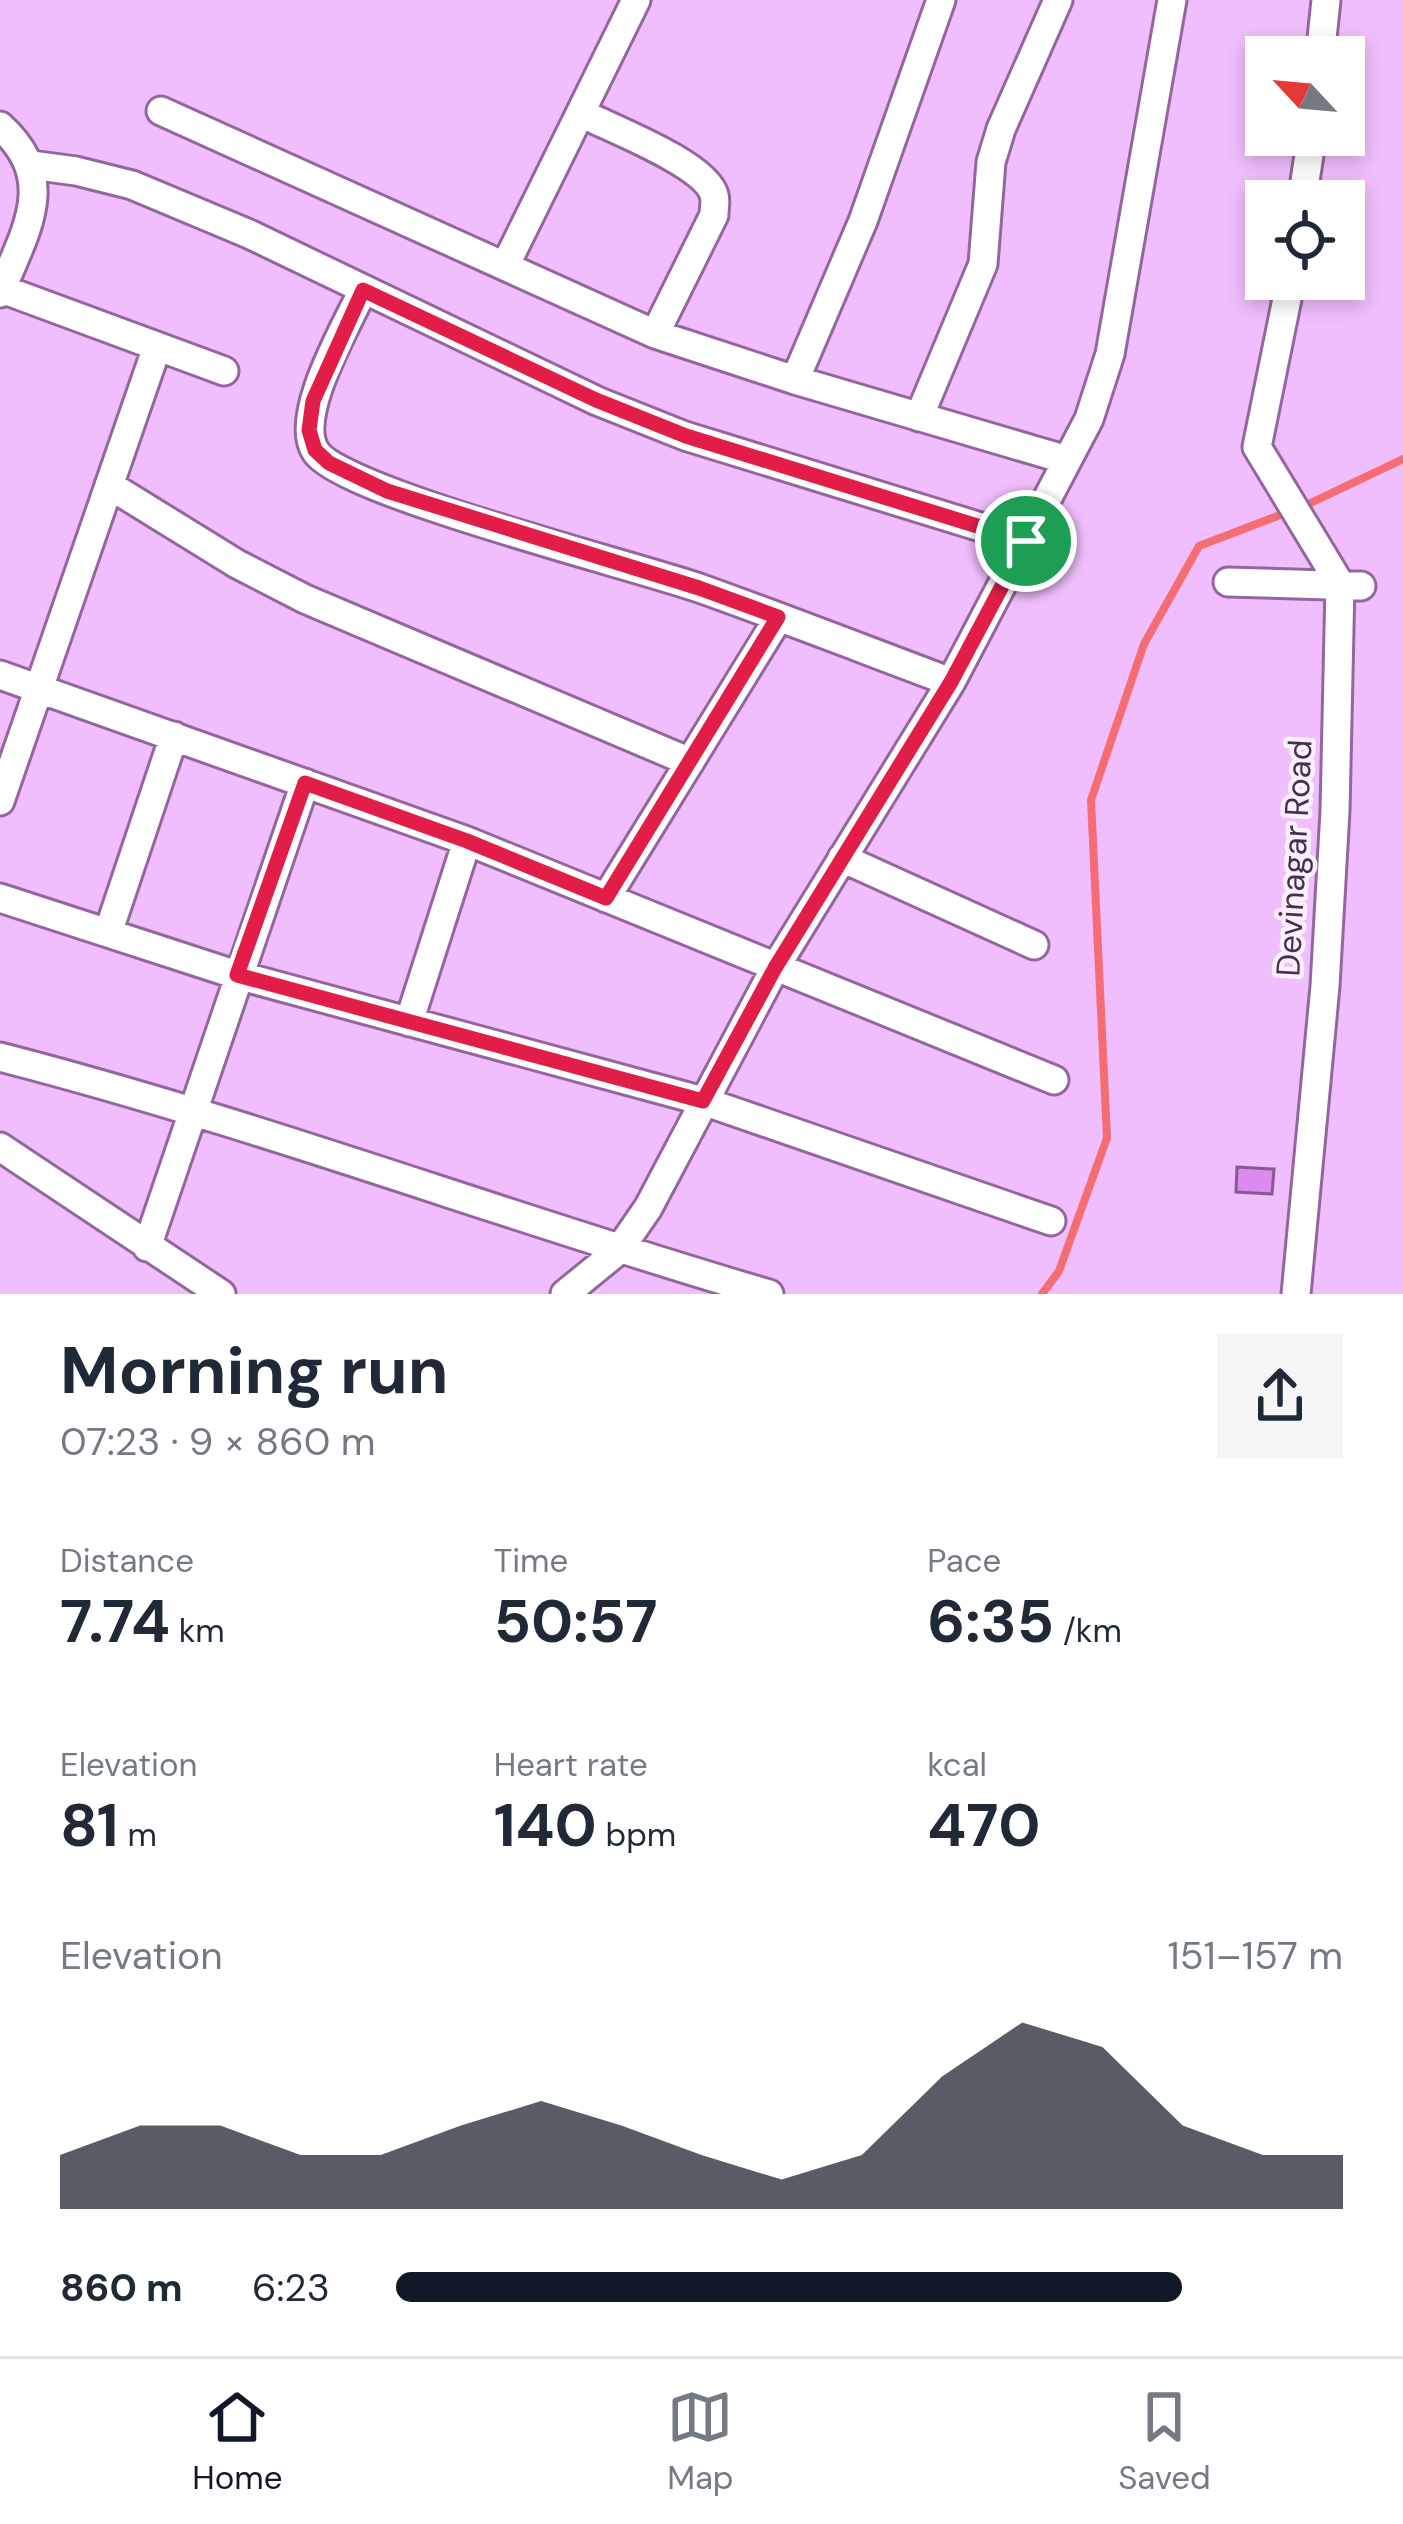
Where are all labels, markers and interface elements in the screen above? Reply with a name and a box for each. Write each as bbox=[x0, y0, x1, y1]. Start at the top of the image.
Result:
north arrow bbox=[1245, 36, 1365, 156]
map controls bbox=[1245, 36, 1365, 300]
button: locate bbox=[1245, 180, 1365, 300]
pin bbox=[975, 490, 1077, 592]
icon: arrive bbox=[993, 508, 1059, 574]
street label: Devinagar Road bbox=[1266, 738, 1322, 978]
text: Morning run bbox=[60, 1328, 448, 1413]
button: share bbox=[1217, 1333, 1343, 1459]
text: 07:23 · 9 × 860 m bbox=[60, 1416, 376, 1467]
text: Distance bbox=[60, 1539, 194, 1582]
text: Time bbox=[494, 1539, 568, 1582]
text: Pace bbox=[927, 1539, 1001, 1582]
text: 7.74 bbox=[60, 1582, 170, 1661]
text: 50:57 bbox=[494, 1582, 658, 1661]
text: 6:35 bbox=[927, 1582, 1054, 1661]
text: km bbox=[170, 1609, 225, 1652]
text: /km bbox=[1054, 1609, 1122, 1652]
text: Elevation bbox=[60, 1743, 198, 1786]
text: Heart rate bbox=[494, 1743, 648, 1786]
text: kcal bbox=[927, 1743, 987, 1786]
text: 81 bbox=[60, 1786, 119, 1865]
text: 140 bbox=[494, 1786, 597, 1865]
text: 470 bbox=[927, 1786, 1040, 1865]
text: m bbox=[119, 1813, 157, 1856]
text: bpm bbox=[597, 1813, 676, 1856]
text: Elevation bbox=[60, 1930, 223, 1981]
text: 151–157 m bbox=[1168, 1930, 1343, 1981]
text: 860 m bbox=[60, 2262, 183, 2313]
text: 6:23 bbox=[252, 2262, 330, 2313]
tab: Home bbox=[192, 2384, 283, 2499]
tab: Map bbox=[667, 2384, 734, 2499]
tab: Saved bbox=[1118, 2384, 1211, 2499]

